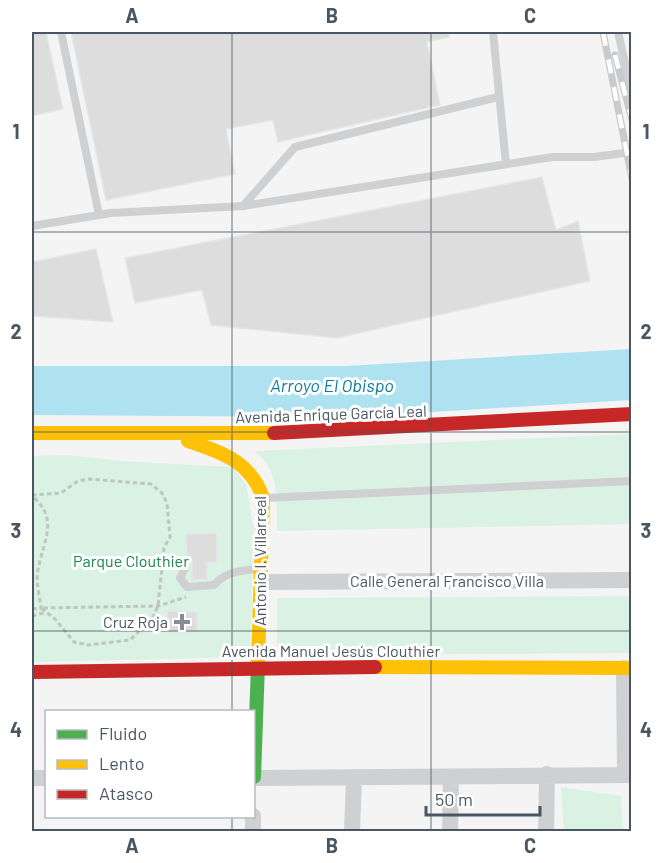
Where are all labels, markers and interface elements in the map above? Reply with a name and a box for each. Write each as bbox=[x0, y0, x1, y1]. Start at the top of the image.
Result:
text: A bbox=[125, 3, 139, 27]
text: B bbox=[326, 3, 338, 27]
text: C bbox=[524, 3, 536, 27]
text: 1 bbox=[12, 119, 20, 143]
text: 1 bbox=[642, 119, 650, 143]
text: 2 bbox=[10, 319, 22, 343]
text: 2 bbox=[640, 319, 652, 343]
water label: Arroyo El Obispo bbox=[270, 374, 394, 396]
street label: Avenida Enrique García Leal bbox=[235, 401, 427, 426]
street label: Antonio I. Villarreal bbox=[250, 496, 269, 626]
text: 3 bbox=[11, 518, 21, 542]
text: 3 bbox=[641, 518, 651, 542]
park label: Parque Clouthier bbox=[73, 551, 189, 570]
street label: Calle General Francisco Villa bbox=[350, 571, 544, 590]
place label: Cruz Roja bbox=[103, 612, 168, 631]
marker: Cruz Roja bbox=[173, 613, 191, 631]
street label: Avenida Manuel Jesús Clouthier bbox=[222, 641, 440, 660]
legend bbox=[45, 710, 255, 818]
text: 4 bbox=[10, 717, 22, 741]
text: 4 bbox=[640, 717, 652, 741]
text: Fluido bbox=[99, 722, 147, 744]
text: Lento bbox=[99, 752, 145, 774]
scale bar bbox=[426, 779, 540, 817]
text: Atasco bbox=[99, 782, 153, 804]
text: 50 m bbox=[435, 788, 473, 810]
text: A bbox=[125, 833, 139, 857]
text: B bbox=[326, 833, 338, 857]
text: C bbox=[524, 833, 536, 857]

